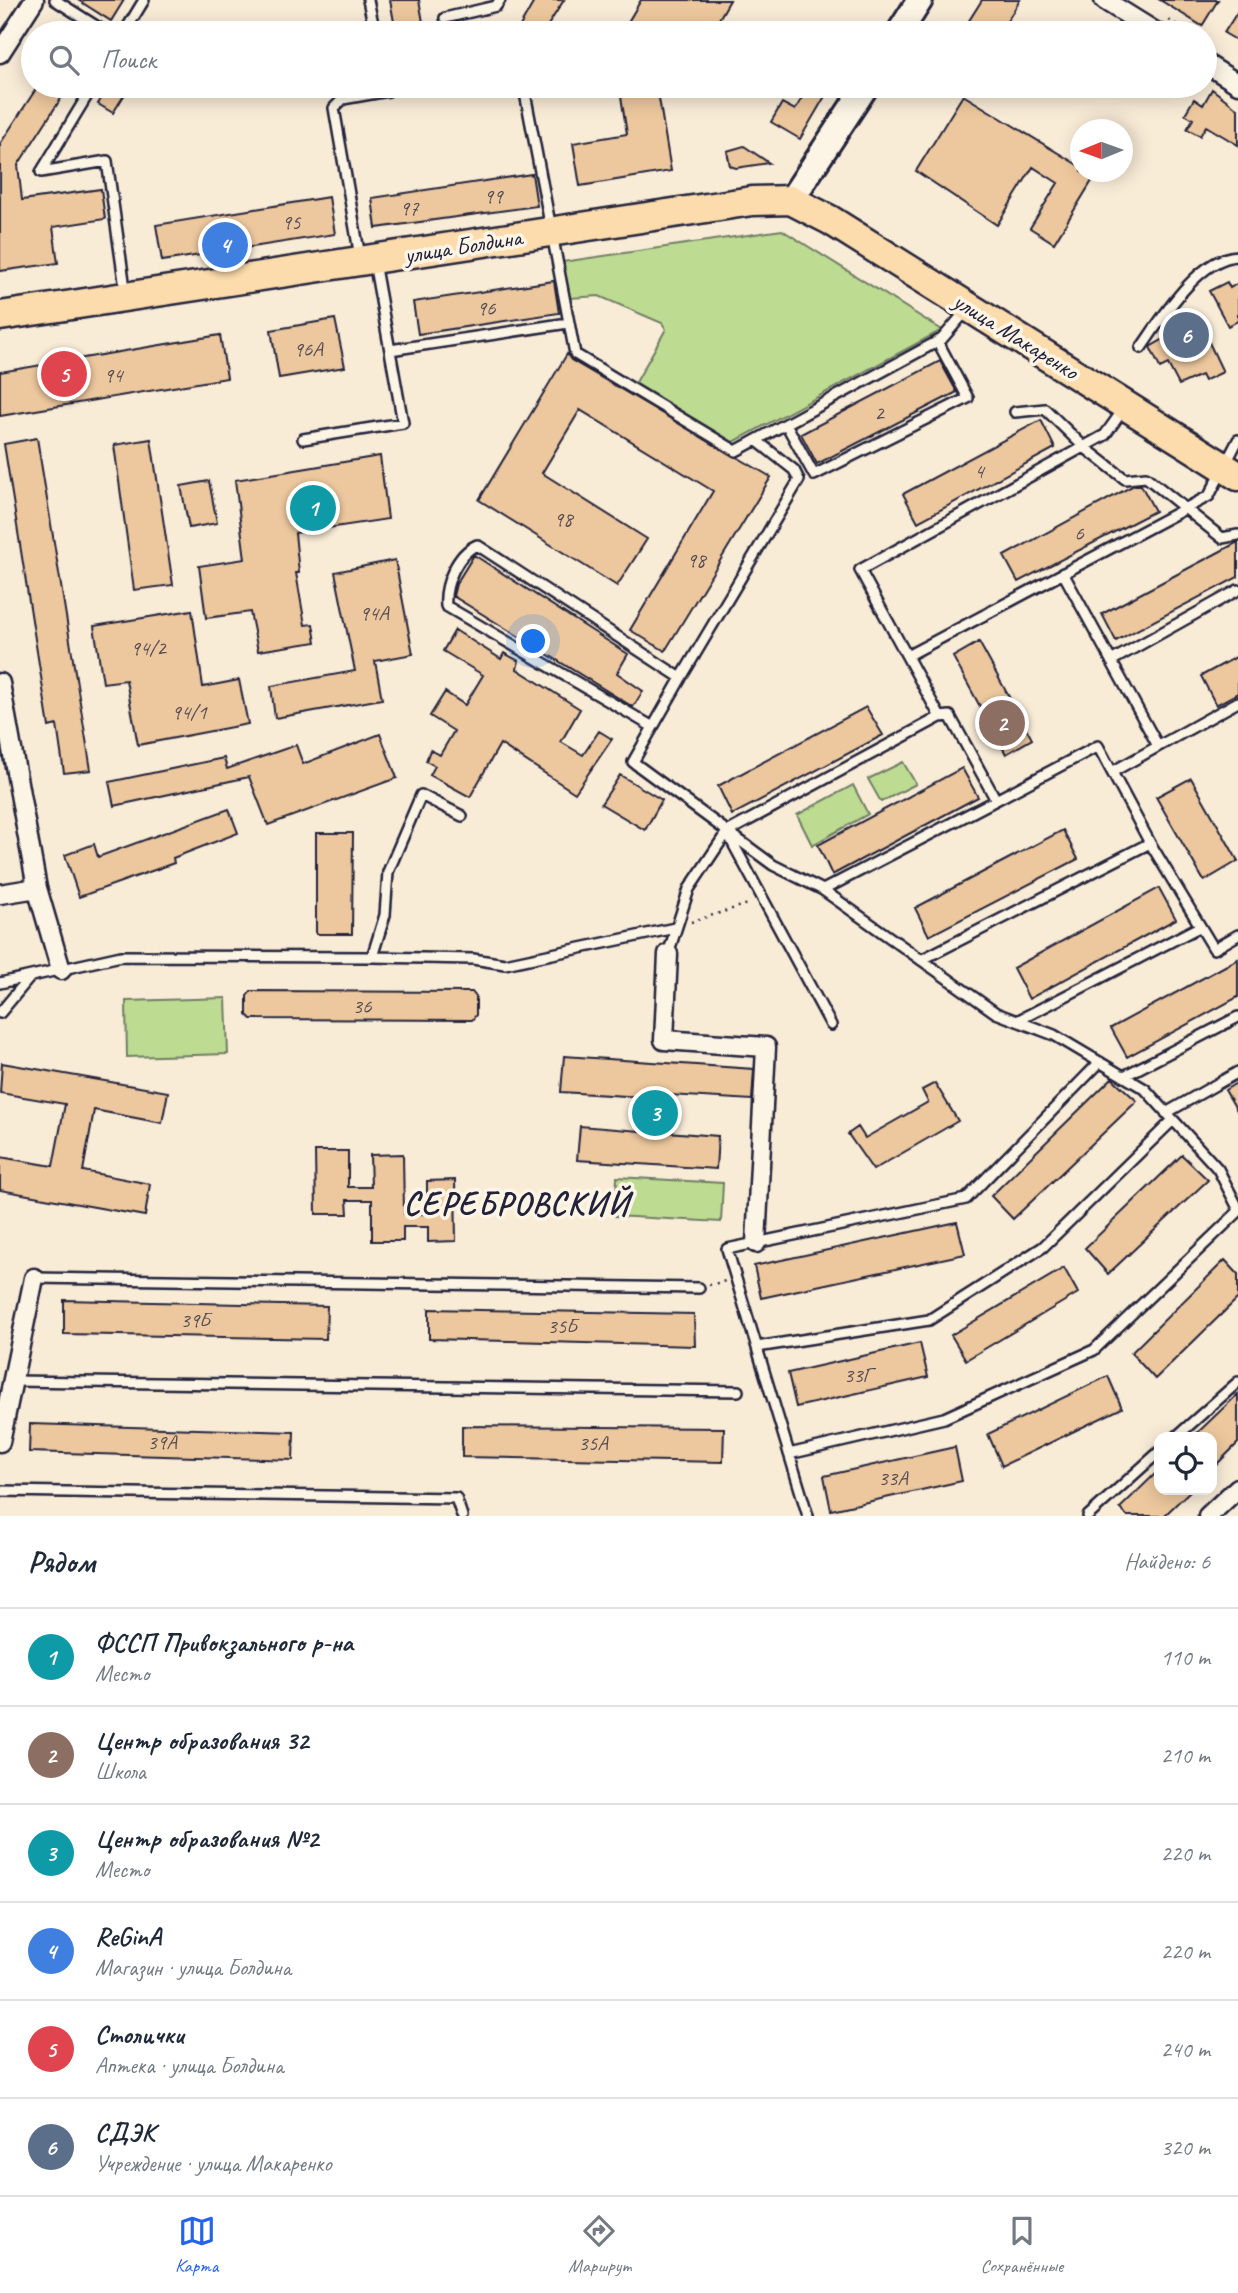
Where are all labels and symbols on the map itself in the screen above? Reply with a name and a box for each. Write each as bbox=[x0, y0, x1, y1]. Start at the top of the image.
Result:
north arrow bbox=[1070, 119, 1133, 182]
house number: 99 bbox=[484, 183, 504, 209]
house number: 97 bbox=[400, 195, 420, 221]
house number: 95 bbox=[282, 209, 302, 235]
pin: 4 bbox=[202, 219, 248, 271]
street label: улица Болдина bbox=[400, 222, 526, 270]
street label: улица Макаренко bbox=[946, 285, 1085, 387]
house number: 96 bbox=[477, 295, 496, 321]
pin: 6 bbox=[1163, 309, 1209, 361]
house number: 96А bbox=[293, 336, 324, 362]
pin: 5 bbox=[41, 348, 87, 400]
house number: 94 bbox=[104, 362, 125, 388]
house number: 2 bbox=[874, 400, 885, 426]
house number: 4 bbox=[974, 458, 986, 484]
pin: 1 bbox=[290, 482, 336, 534]
house number: 98 bbox=[554, 506, 575, 532]
house number: 6 bbox=[1074, 520, 1084, 546]
house number: 98 bbox=[687, 547, 708, 573]
house number: 94А bbox=[359, 600, 390, 626]
your location bbox=[516, 624, 550, 658]
house number: 94/2 bbox=[130, 635, 167, 661]
pin: 2 bbox=[979, 697, 1025, 749]
house number: 94/1 bbox=[171, 699, 208, 725]
house number: 36 bbox=[353, 993, 372, 1019]
pin: 3 bbox=[632, 1087, 678, 1139]
district label: СЕРЕБРОВСКИЙ bbox=[404, 1183, 634, 1224]
house number: 39Б bbox=[180, 1307, 213, 1333]
house number: 35Б bbox=[547, 1313, 580, 1339]
house number: 33Г bbox=[844, 1362, 877, 1388]
house number: 39А bbox=[147, 1429, 178, 1455]
house number: 35А bbox=[578, 1430, 609, 1456]
house number: 33А bbox=[878, 1465, 909, 1491]

